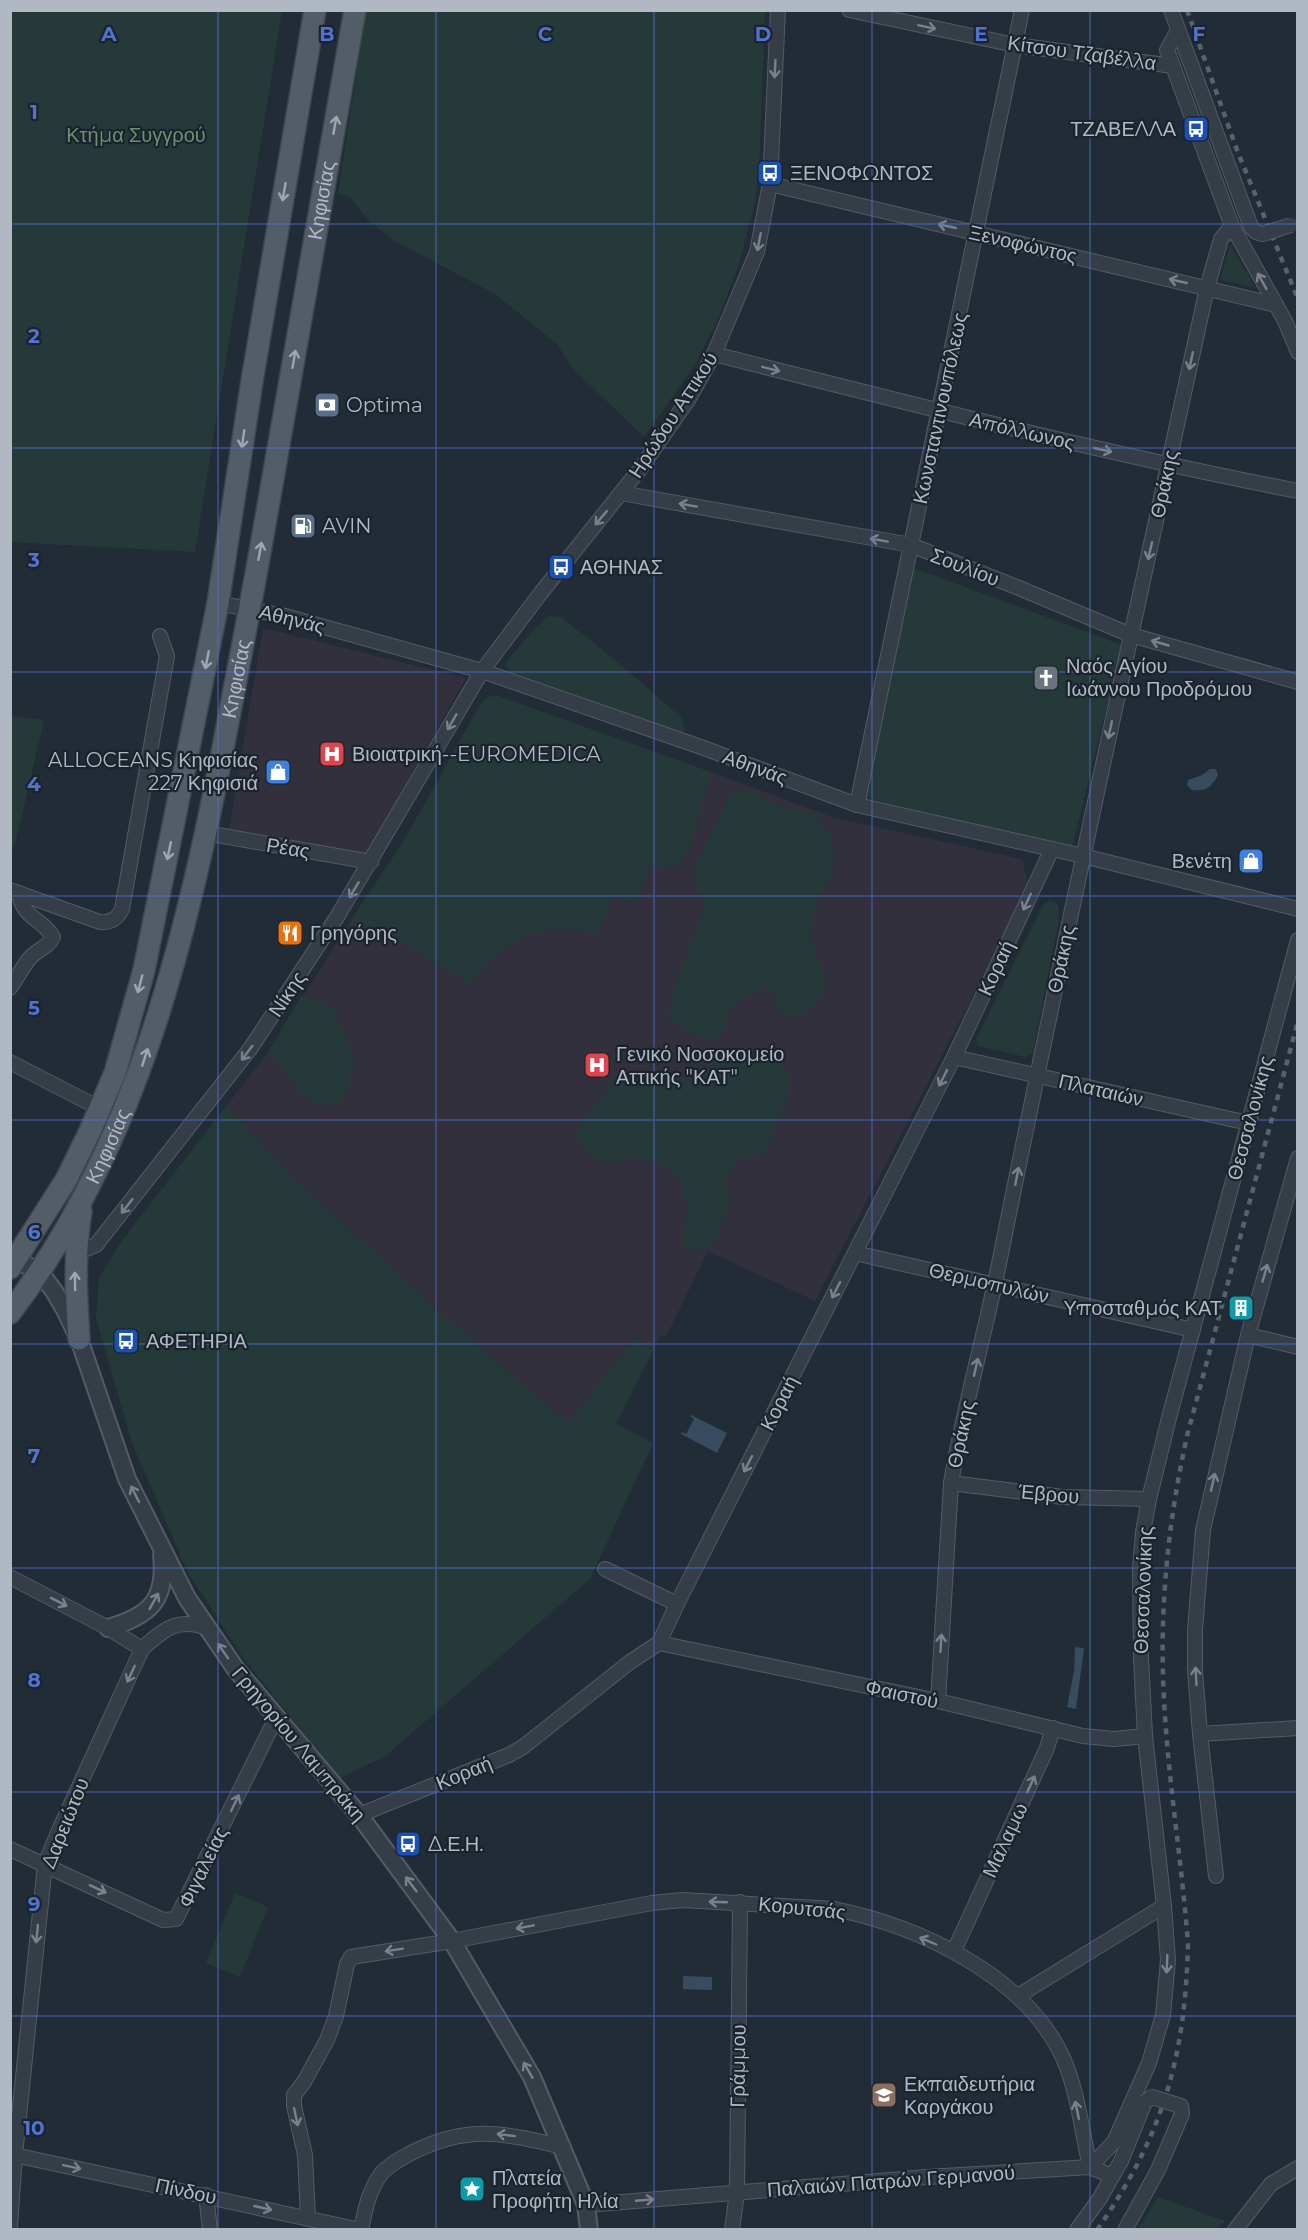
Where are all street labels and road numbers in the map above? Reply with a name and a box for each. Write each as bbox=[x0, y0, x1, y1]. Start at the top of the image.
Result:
street label: Κίτσου Τζαβέλλα bbox=[1006, 31, 1158, 75]
street label: Κηφισίας bbox=[303, 158, 340, 242]
street label: Ξενοφώντος bbox=[967, 220, 1080, 268]
street label: Κωνσταντινουπόλεως bbox=[908, 310, 972, 506]
street label: Ηρώδου Αττικού bbox=[623, 348, 723, 482]
street label: Απόλλωνος bbox=[967, 407, 1077, 455]
street label: Θράκης bbox=[1145, 447, 1183, 520]
street label: Σουλίου bbox=[927, 543, 1003, 591]
street label: Αθηνάς bbox=[257, 599, 328, 639]
street label: Κηφισίας bbox=[217, 637, 256, 720]
street label: Αθηνάς bbox=[720, 744, 791, 790]
street label: Ρέας bbox=[265, 833, 312, 863]
street label: Θράκης bbox=[1042, 922, 1080, 995]
street label: Κοραή bbox=[973, 937, 1019, 999]
street label: Νίκης bbox=[263, 966, 311, 1021]
street label: Θεσσαλονίκης bbox=[1222, 1053, 1278, 1183]
street label: Πλαταιών bbox=[1056, 1069, 1146, 1111]
street label: Κηφισίας bbox=[80, 1105, 135, 1188]
street label: Θερμοπυλών bbox=[927, 1258, 1051, 1308]
street label: Κοραή bbox=[755, 1372, 803, 1434]
street label: Θράκης bbox=[942, 1397, 980, 1470]
street label: Έβρου bbox=[1017, 1479, 1080, 1509]
street label: Θεσσαλονίκης bbox=[1129, 1525, 1157, 1654]
street label: Γρηγορίου Λαμπράκη bbox=[227, 1661, 371, 1827]
street label: Φαιστού bbox=[863, 1675, 941, 1713]
street label: Κοραή bbox=[432, 1751, 496, 1795]
street label: Δαρειώτου bbox=[36, 1774, 94, 1872]
street label: Μαλαμω bbox=[977, 1799, 1033, 1881]
street label: Φιγαλείας bbox=[173, 1822, 233, 1912]
street label: Κορυτσάς bbox=[757, 1891, 847, 1925]
street label: Γράμμου bbox=[725, 2024, 751, 2108]
street label: Παλαιών Πατρών Γερμανού bbox=[766, 2160, 1016, 2202]
street label: Πίνδου bbox=[153, 2173, 219, 2209]

